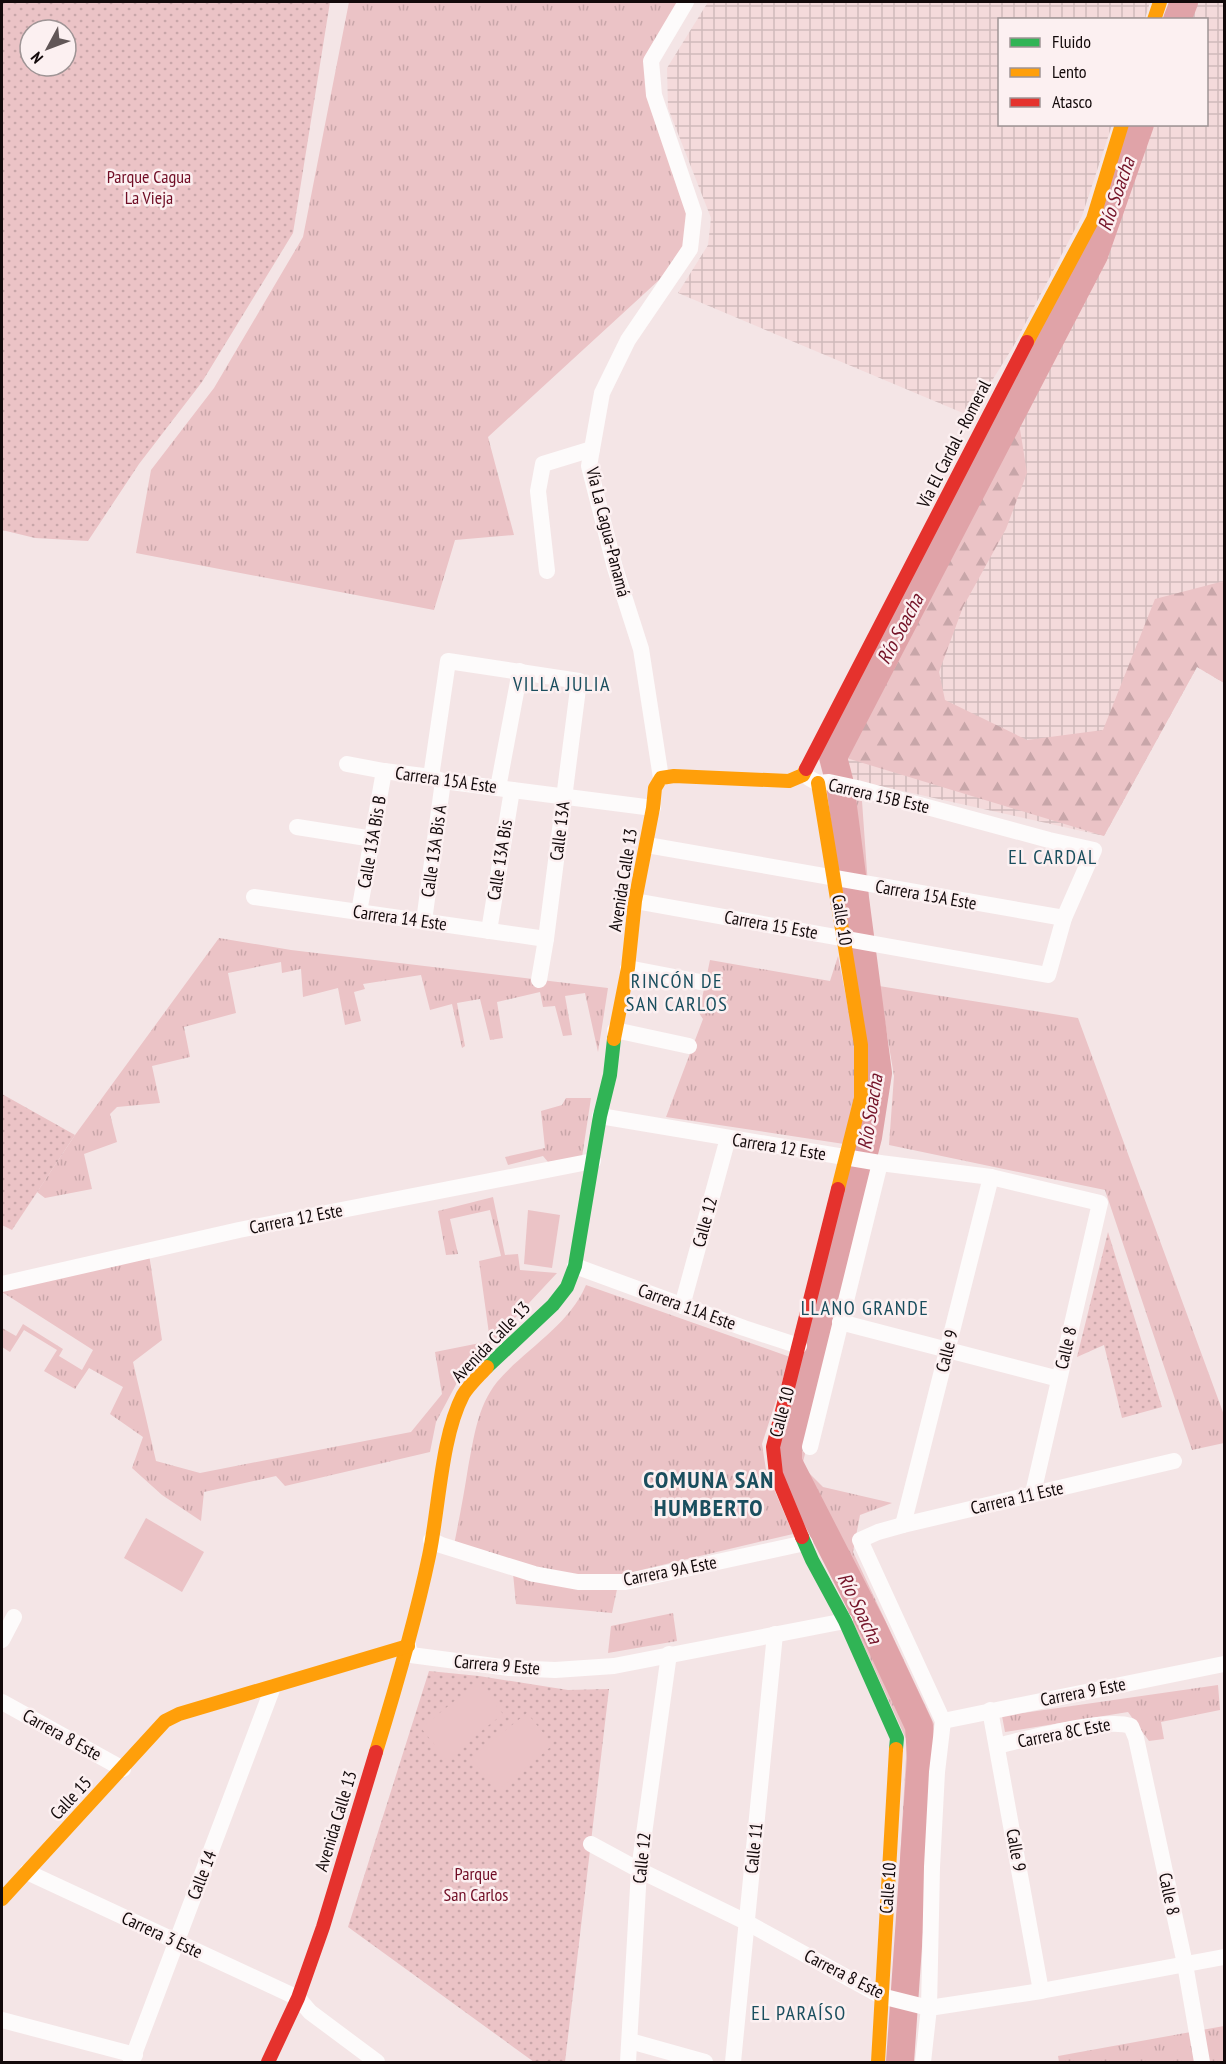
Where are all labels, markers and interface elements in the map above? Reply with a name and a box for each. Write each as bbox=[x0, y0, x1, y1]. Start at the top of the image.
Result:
north arrow bbox=[18, 18, 78, 78]
legend bbox=[998, 18, 1208, 126]
text: Fluido bbox=[1052, 30, 1091, 53]
text: N bbox=[26, 48, 47, 68]
text: Lento bbox=[1052, 60, 1087, 83]
text: Atasco bbox=[1052, 90, 1093, 113]
water label: Río Soacha bbox=[1091, 153, 1141, 234]
park label: Parque Cagua La Vieja bbox=[107, 165, 191, 209]
street label: Vía El Cardal - Romeral bbox=[911, 375, 996, 512]
street label: Vía La Cagua-Panamá bbox=[581, 464, 636, 599]
water label: Río Soacha bbox=[871, 588, 930, 669]
district label: VILLA JULIA bbox=[512, 671, 611, 697]
street label: Carrera 15A Este bbox=[394, 761, 498, 798]
street label: Carrera 15B Este bbox=[826, 773, 932, 818]
street label: Calle 13A Bis B bbox=[352, 794, 391, 890]
street label: Calle 13A bbox=[544, 799, 575, 862]
street label: Calle 13A Bis A bbox=[416, 803, 451, 899]
street label: Calle 13A Bis bbox=[482, 818, 517, 902]
street label: Avenida Calle 13 bbox=[603, 827, 642, 933]
district label: EL CARDAL bbox=[1008, 844, 1098, 870]
street label: Carrera 15A Este bbox=[874, 874, 979, 915]
street label: Calle 10 bbox=[827, 893, 858, 947]
street label: Carrera 14 Este bbox=[352, 900, 448, 935]
street label: Carrera 15 Este bbox=[723, 905, 820, 944]
district label: RINCÓN DE SAN CARLOS bbox=[626, 968, 728, 1017]
water label: Río Soacha bbox=[851, 1071, 889, 1152]
street label: Carrera 12 Este bbox=[731, 1128, 828, 1165]
street label: Calle 12 bbox=[687, 1194, 722, 1250]
street label: Carrera 12 Este bbox=[247, 1198, 344, 1239]
street label: Carrera 11A Este bbox=[635, 1278, 739, 1335]
district label: LLANO GRANDE bbox=[801, 1295, 929, 1321]
street label: Avenida Calle 13 bbox=[446, 1296, 535, 1387]
street label: Calle 8 bbox=[1049, 1324, 1082, 1371]
street label: Calle 9 bbox=[930, 1327, 963, 1374]
street label: Calle 10 bbox=[764, 1384, 799, 1440]
district label: COMUNA SAN HUMBERTO bbox=[643, 1464, 775, 1523]
street label: Carrera 11 Este bbox=[968, 1476, 1066, 1519]
street label: Carrera 9A Este bbox=[621, 1550, 718, 1591]
water label: Río Soacha bbox=[832, 1568, 889, 1649]
street label: Carrera 9 Este bbox=[453, 1649, 541, 1680]
street label: Carrera 9 Este bbox=[1038, 1672, 1128, 1711]
street label: Carrera 8 Este bbox=[19, 1704, 106, 1766]
street label: Carrera 8C Este bbox=[1016, 1712, 1112, 1753]
street label: Avenida Calle 13 bbox=[309, 1768, 362, 1874]
street label: Calle 15 bbox=[45, 1771, 96, 1824]
street label: Calle 11 bbox=[739, 1821, 768, 1875]
street label: Calle 9 bbox=[1001, 1827, 1032, 1873]
street label: Calle 12 bbox=[627, 1831, 656, 1885]
street label: Calle 14 bbox=[182, 1847, 221, 1903]
park label: Parque San Carlos bbox=[444, 1862, 508, 1906]
street label: Calle 10 bbox=[874, 1862, 901, 1914]
street label: Calle 8 bbox=[1154, 1870, 1185, 1917]
street label: Carrera 3 Este bbox=[118, 1906, 206, 1963]
street label: Carrera 8 Este bbox=[801, 1944, 888, 2003]
district label: EL PARAÍSO bbox=[751, 2000, 847, 2026]

